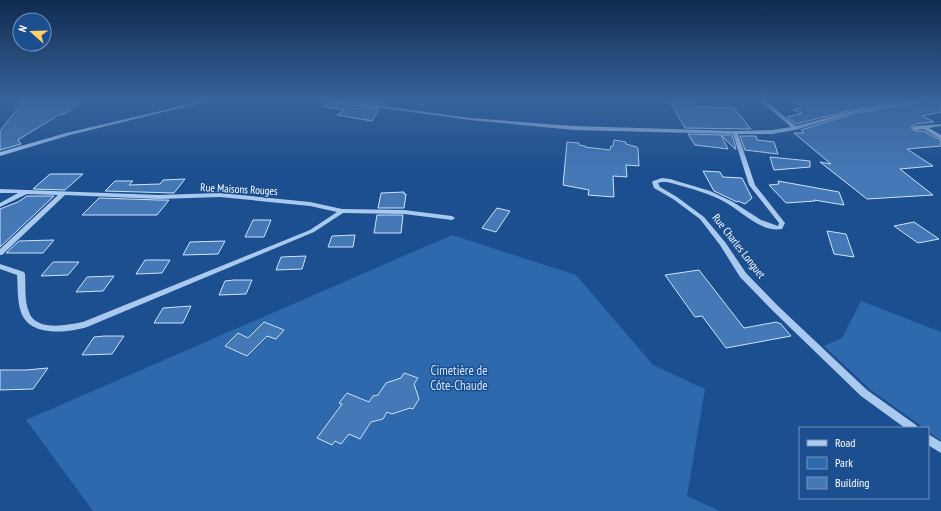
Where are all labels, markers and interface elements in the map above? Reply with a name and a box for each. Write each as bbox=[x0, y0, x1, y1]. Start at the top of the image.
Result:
north arrow bbox=[12, 12, 52, 52]
text: N bbox=[15, 23, 30, 34]
street label: Rue Maisons Rouges bbox=[200, 180, 278, 198]
street label: Rue Charles Longuet bbox=[709, 211, 769, 281]
park label: Cimetière de Côte-Chaude bbox=[430, 362, 488, 394]
legend bbox=[799, 427, 929, 499]
text: Road bbox=[835, 435, 855, 450]
text: Park bbox=[835, 455, 853, 470]
text: Building bbox=[835, 475, 870, 490]

